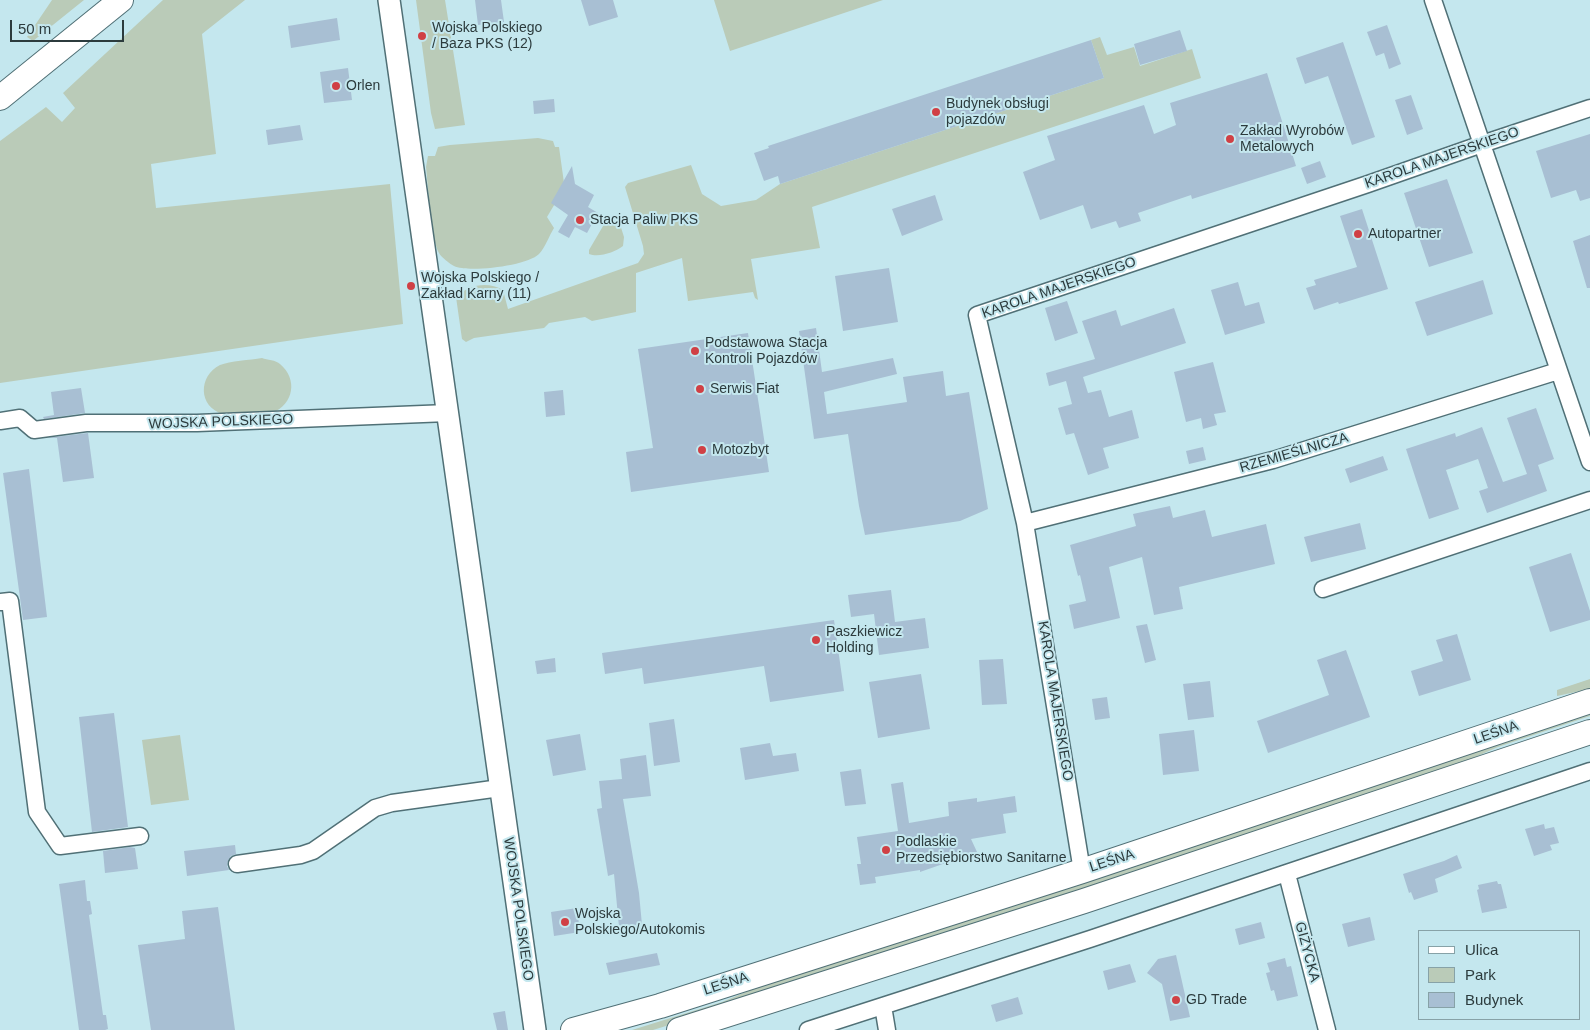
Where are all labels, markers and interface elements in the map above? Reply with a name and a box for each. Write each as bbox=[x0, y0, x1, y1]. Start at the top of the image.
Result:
scale bar bbox=[12, 10, 126, 42]
text: 50 m bbox=[18, 20, 51, 37]
place label: Wojska Polskiego / Baza PKS (12) bbox=[432, 20, 542, 52]
marker: Wojska Polskiego / Baza PKS (12) bbox=[416, 30, 428, 42]
place label: Orlen bbox=[346, 78, 380, 94]
marker: Orlen bbox=[330, 80, 342, 92]
place label: Budynek obsługi pojazdów bbox=[946, 96, 1049, 128]
marker: Budynek obsługi pojazdów bbox=[930, 106, 942, 118]
place label: Zakład Wyrobów Metalowych bbox=[1240, 123, 1344, 156]
street label: KAROLA MAJERSKIEGO bbox=[1363, 124, 1521, 192]
marker: Zakład Wyrobów Metalowych bbox=[1224, 133, 1236, 145]
place label: Stacja Paliw PKS bbox=[590, 212, 698, 228]
marker: Stacja Paliw PKS bbox=[574, 214, 586, 226]
place label: Autopartner bbox=[1368, 226, 1441, 242]
marker: Autopartner bbox=[1352, 228, 1364, 240]
street label: KAROLA MAJERSKIEGO bbox=[980, 254, 1138, 322]
place label: Wojska Polskiego / Zakład Karny (11) bbox=[421, 270, 539, 302]
marker: Wojska Polskiego / Zakład Karny (11) bbox=[405, 280, 417, 292]
place label: Podstawowa Stacja Kontroli Pojazdów bbox=[705, 335, 827, 368]
marker: Podstawowa Stacja Kontroli Pojazdów bbox=[689, 345, 701, 357]
place label: Serwis Fiat bbox=[710, 381, 779, 397]
marker: Serwis Fiat bbox=[694, 383, 706, 395]
street label: WOJSKA POLSKIEGO bbox=[148, 411, 294, 433]
street label: RZEMIEŚLNICZA bbox=[1238, 429, 1350, 477]
place label: Motozbyt bbox=[712, 442, 769, 458]
marker: Motozbyt bbox=[696, 444, 708, 456]
street label: KAROLA MAJERSKIEGO bbox=[1034, 620, 1076, 782]
place label: Paszkiewicz Holding bbox=[826, 624, 902, 656]
marker: Paszkiewicz Holding bbox=[810, 634, 822, 646]
street label: LEŚNA bbox=[1472, 718, 1520, 748]
place label: Podlaskie Przedsiębiorstwo Sanitarne bbox=[896, 834, 1066, 866]
street label: WOJSKA POLSKIEGO bbox=[500, 836, 536, 982]
marker: Podlaskie Przedsiębiorstwo Sanitarne bbox=[880, 844, 892, 856]
street label: LEŚNA bbox=[1088, 846, 1136, 876]
place label: Wojska Polskiego/Autokomis bbox=[575, 906, 705, 939]
marker: Wojska Polskiego/Autokomis bbox=[559, 916, 571, 928]
street label: GIŻYCKA bbox=[1291, 920, 1323, 984]
legend bbox=[1418, 930, 1580, 1020]
text: Ulica bbox=[1465, 941, 1498, 958]
text: Park bbox=[1465, 966, 1496, 983]
street label: LEŚNA bbox=[702, 969, 750, 999]
text: Budynek bbox=[1465, 991, 1523, 1008]
place label: GD Trade bbox=[1186, 992, 1247, 1008]
marker: GD Trade bbox=[1170, 994, 1182, 1006]

